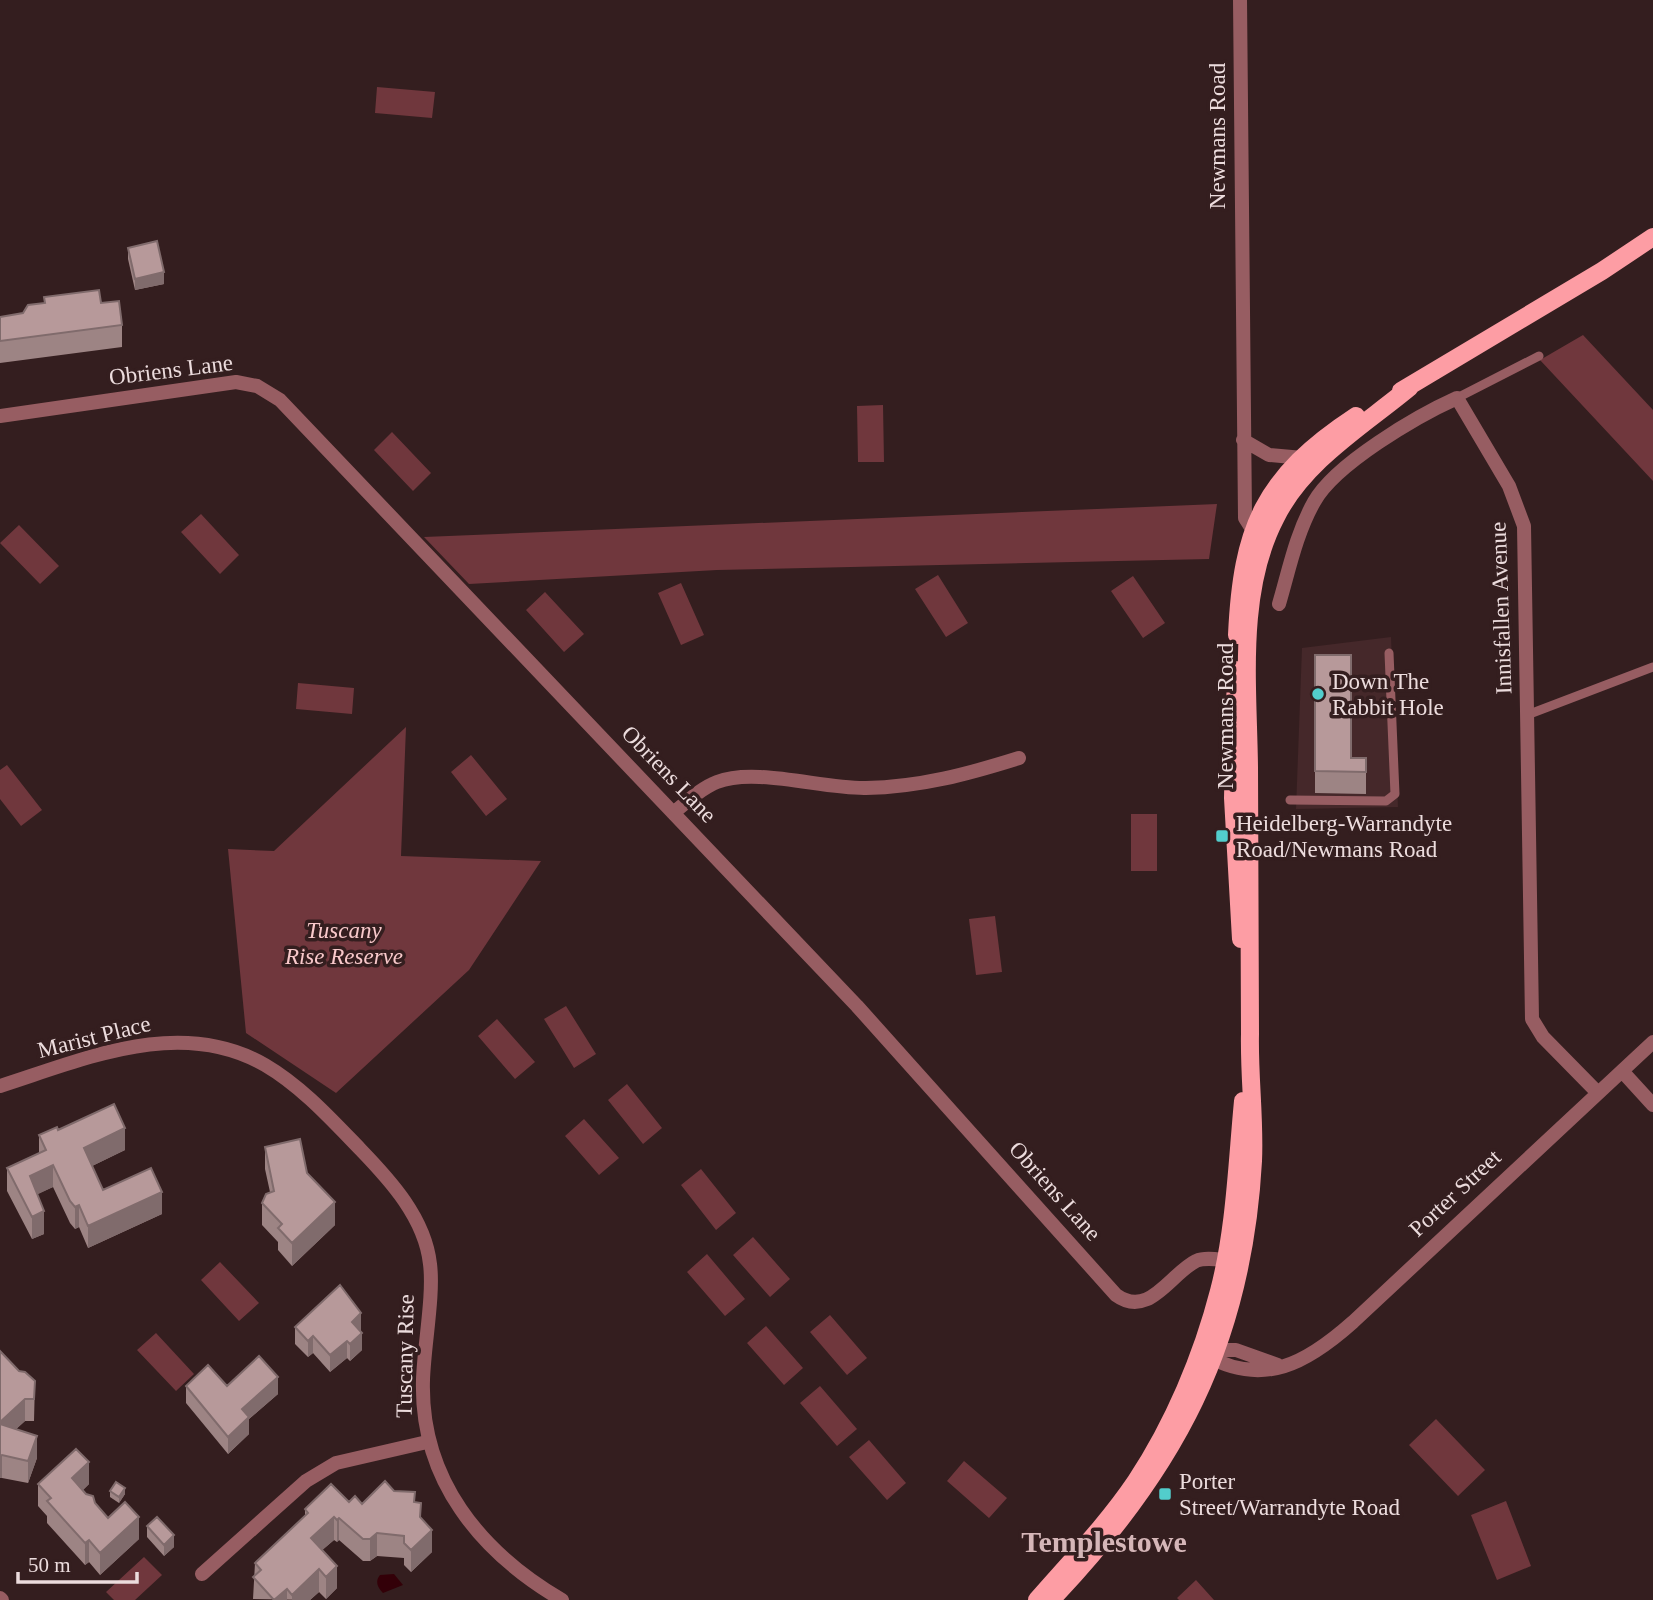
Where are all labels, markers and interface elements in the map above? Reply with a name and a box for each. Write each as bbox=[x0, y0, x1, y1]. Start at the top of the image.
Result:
street label: Newmans Road bbox=[1205, 62, 1230, 209]
street label: Obriens Lane bbox=[108, 350, 234, 390]
street label: Innisfallen Avenue bbox=[1485, 521, 1517, 695]
street label: Newmans Road bbox=[1213, 642, 1238, 789]
place label: Down The Rabbit Hole bbox=[1332, 669, 1444, 720]
marker: Down The Rabbit Hole bbox=[1310, 686, 1326, 702]
street label: Obriens Lane bbox=[617, 721, 721, 827]
place label: Heidelberg-Warrandyte Road/Newmans Road bbox=[1236, 811, 1452, 862]
marker: Heidelberg-Warrandyte Road/Newmans Road bbox=[1214, 828, 1230, 844]
park label: Tuscany Rise Reserve bbox=[284, 918, 403, 969]
street label: Marist Place bbox=[35, 1011, 153, 1063]
street label: Obriens Lane bbox=[1004, 1136, 1106, 1246]
street label: Porter Street bbox=[1404, 1144, 1506, 1242]
street label: Tuscany Rise bbox=[391, 1294, 419, 1418]
place label: Porter Street/Warrandyte Road bbox=[1179, 1469, 1401, 1520]
marker: Porter Street/Warrandyte Road bbox=[1157, 1486, 1173, 1502]
district label: Templestowe bbox=[1021, 1525, 1187, 1558]
scale bar bbox=[18, 1540, 136, 1584]
text: 50 m bbox=[28, 1553, 71, 1577]

